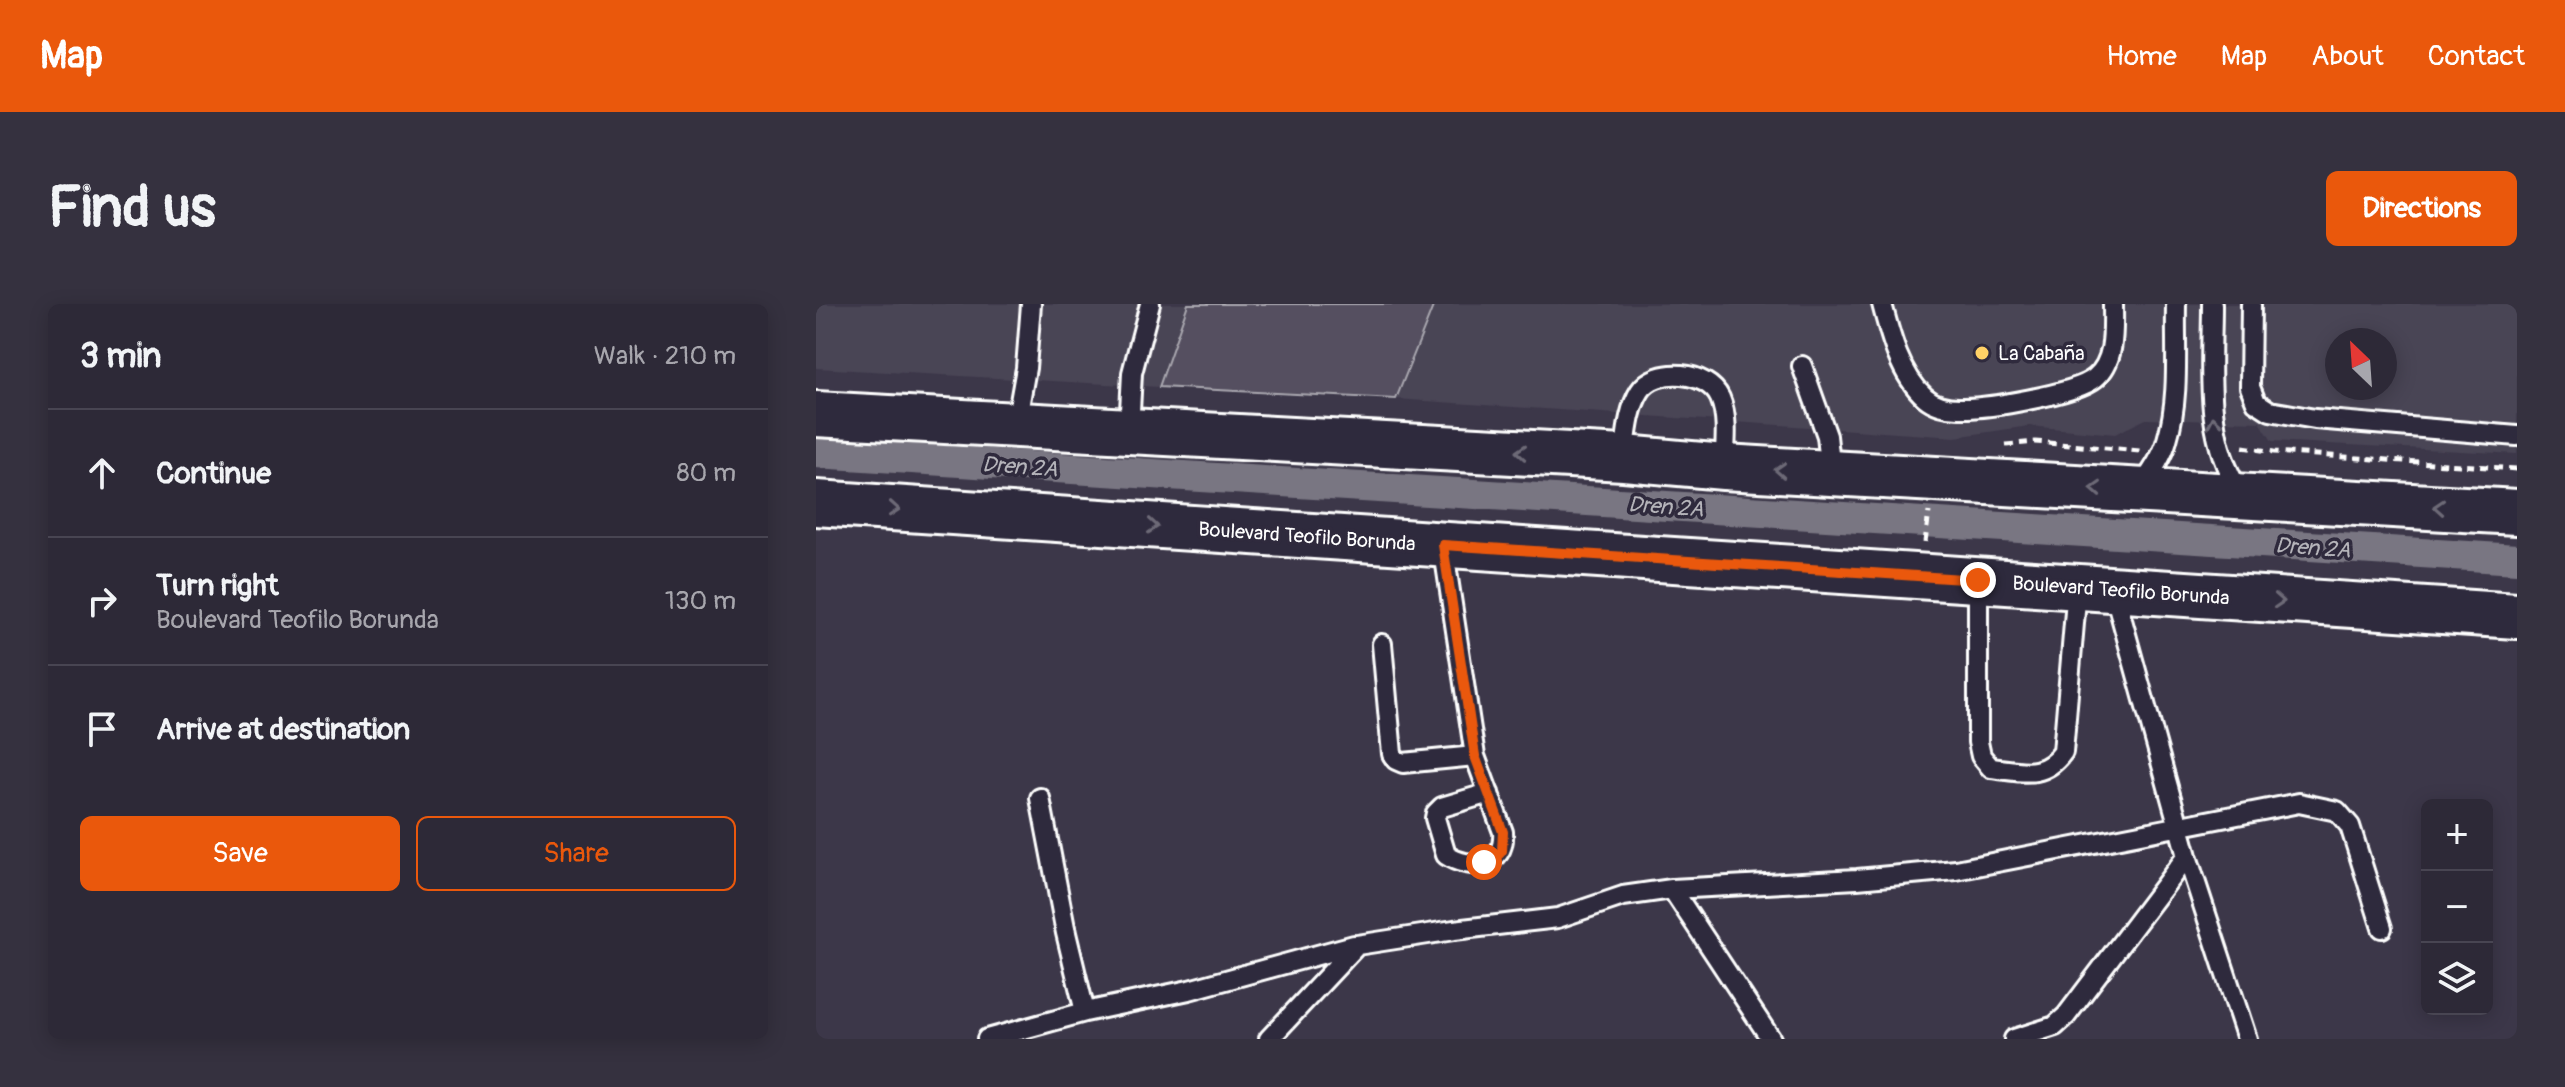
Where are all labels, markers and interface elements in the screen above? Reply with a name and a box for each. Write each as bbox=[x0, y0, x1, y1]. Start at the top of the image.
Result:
text: Map bbox=[40, 32, 103, 80]
text: Home bbox=[2106, 39, 2177, 74]
text: Map bbox=[2221, 39, 2267, 74]
text: About bbox=[2311, 39, 2384, 74]
text: Contact bbox=[2428, 39, 2525, 74]
button: Directions bbox=[2326, 171, 2517, 246]
text: Find us bbox=[48, 174, 216, 243]
north arrow bbox=[2325, 328, 2397, 400]
text: 3 min bbox=[80, 335, 162, 378]
text: Walk · 210 m bbox=[594, 340, 736, 372]
place label: La Cabaña bbox=[1998, 341, 2085, 366]
marker: La Cabaña bbox=[1973, 344, 1991, 362]
one-way arrow bbox=[2206, 415, 2223, 429]
one-way arrow bbox=[1514, 444, 1527, 461]
water label: Dren 2A bbox=[981, 450, 1059, 484]
icon: ahead bbox=[80, 451, 124, 495]
text: Continue bbox=[156, 455, 271, 492]
text: 80 m bbox=[676, 457, 736, 489]
one-way arrow bbox=[1773, 462, 1786, 479]
one-way arrow bbox=[2089, 480, 2102, 497]
water label: Dren 2A bbox=[1627, 490, 1705, 524]
one-way arrow bbox=[2432, 499, 2445, 516]
one-way arrow bbox=[888, 500, 901, 517]
street label: Boulevard Teofilo Borunda bbox=[1198, 516, 1416, 557]
one-way arrow bbox=[1147, 517, 1160, 534]
water label: Dren 2A bbox=[2274, 531, 2352, 565]
route end bbox=[1960, 562, 1996, 598]
text: Turn right bbox=[156, 567, 279, 604]
street label: Boulevard Teofilo Borunda bbox=[2012, 570, 2230, 611]
icon: right bbox=[80, 579, 124, 623]
text: 130 m bbox=[665, 585, 736, 617]
one-way arrow bbox=[2273, 592, 2286, 609]
text: Boulevard Teofilo Borunda bbox=[156, 604, 439, 636]
icon: arrive bbox=[80, 707, 124, 751]
text: Arrive at destination bbox=[156, 711, 410, 748]
map controls bbox=[2421, 799, 2493, 1015]
button: + bbox=[2421, 799, 2493, 871]
button: Save bbox=[80, 816, 400, 891]
button: Share bbox=[416, 816, 736, 891]
route start bbox=[1466, 844, 1502, 880]
button: − bbox=[2421, 871, 2493, 943]
button: layers bbox=[2421, 943, 2493, 1015]

